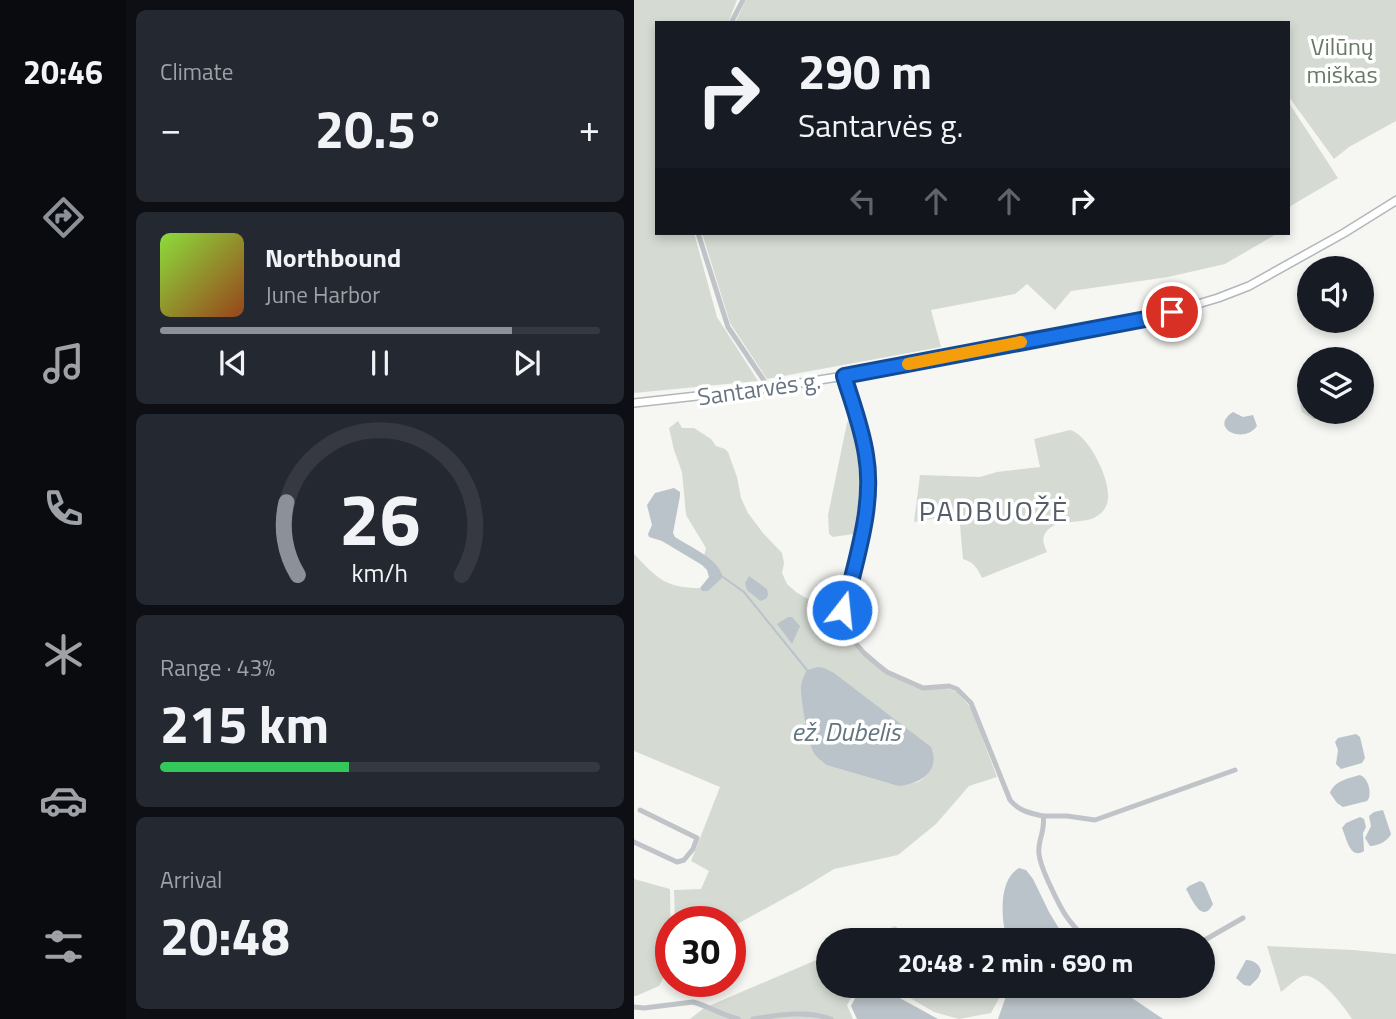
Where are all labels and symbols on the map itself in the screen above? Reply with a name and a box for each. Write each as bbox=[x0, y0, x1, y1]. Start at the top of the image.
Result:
park label: Vilūnų miškas bbox=[1306, 28, 1378, 92]
pin bbox=[1142, 282, 1202, 342]
street label: Santarvės g. bbox=[695, 362, 823, 414]
district label: PADBUOŽĖ bbox=[919, 489, 1069, 532]
position arrow bbox=[805, 573, 879, 647]
water label: ež. Dubelis bbox=[792, 712, 902, 751]
speed limit sign: 30 bbox=[655, 906, 746, 997]

